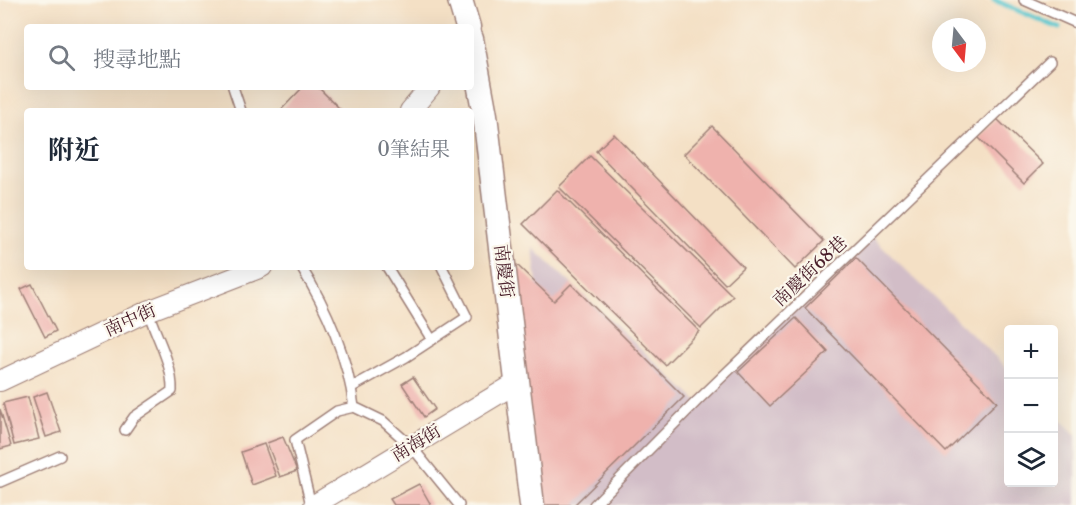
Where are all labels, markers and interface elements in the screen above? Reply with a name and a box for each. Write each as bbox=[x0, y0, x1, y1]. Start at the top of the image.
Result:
north arrow bbox=[932, 18, 986, 72]
search box bbox=[24, 24, 474, 90]
icon: search bbox=[45, 41, 78, 74]
text: 搜尋地點 bbox=[93, 46, 181, 73]
text: 附近 bbox=[48, 134, 100, 166]
text: 0筆結果 bbox=[377, 137, 450, 161]
street label: 南慶街68巷 bbox=[768, 231, 852, 311]
street label: 南慶街 bbox=[490, 243, 518, 299]
street label: 南中街 bbox=[101, 299, 159, 341]
map controls bbox=[1004, 325, 1058, 487]
button: + bbox=[1004, 325, 1058, 379]
button: − bbox=[1004, 379, 1058, 433]
street label: 南海街 bbox=[387, 420, 445, 466]
button: layers bbox=[1004, 433, 1058, 487]

